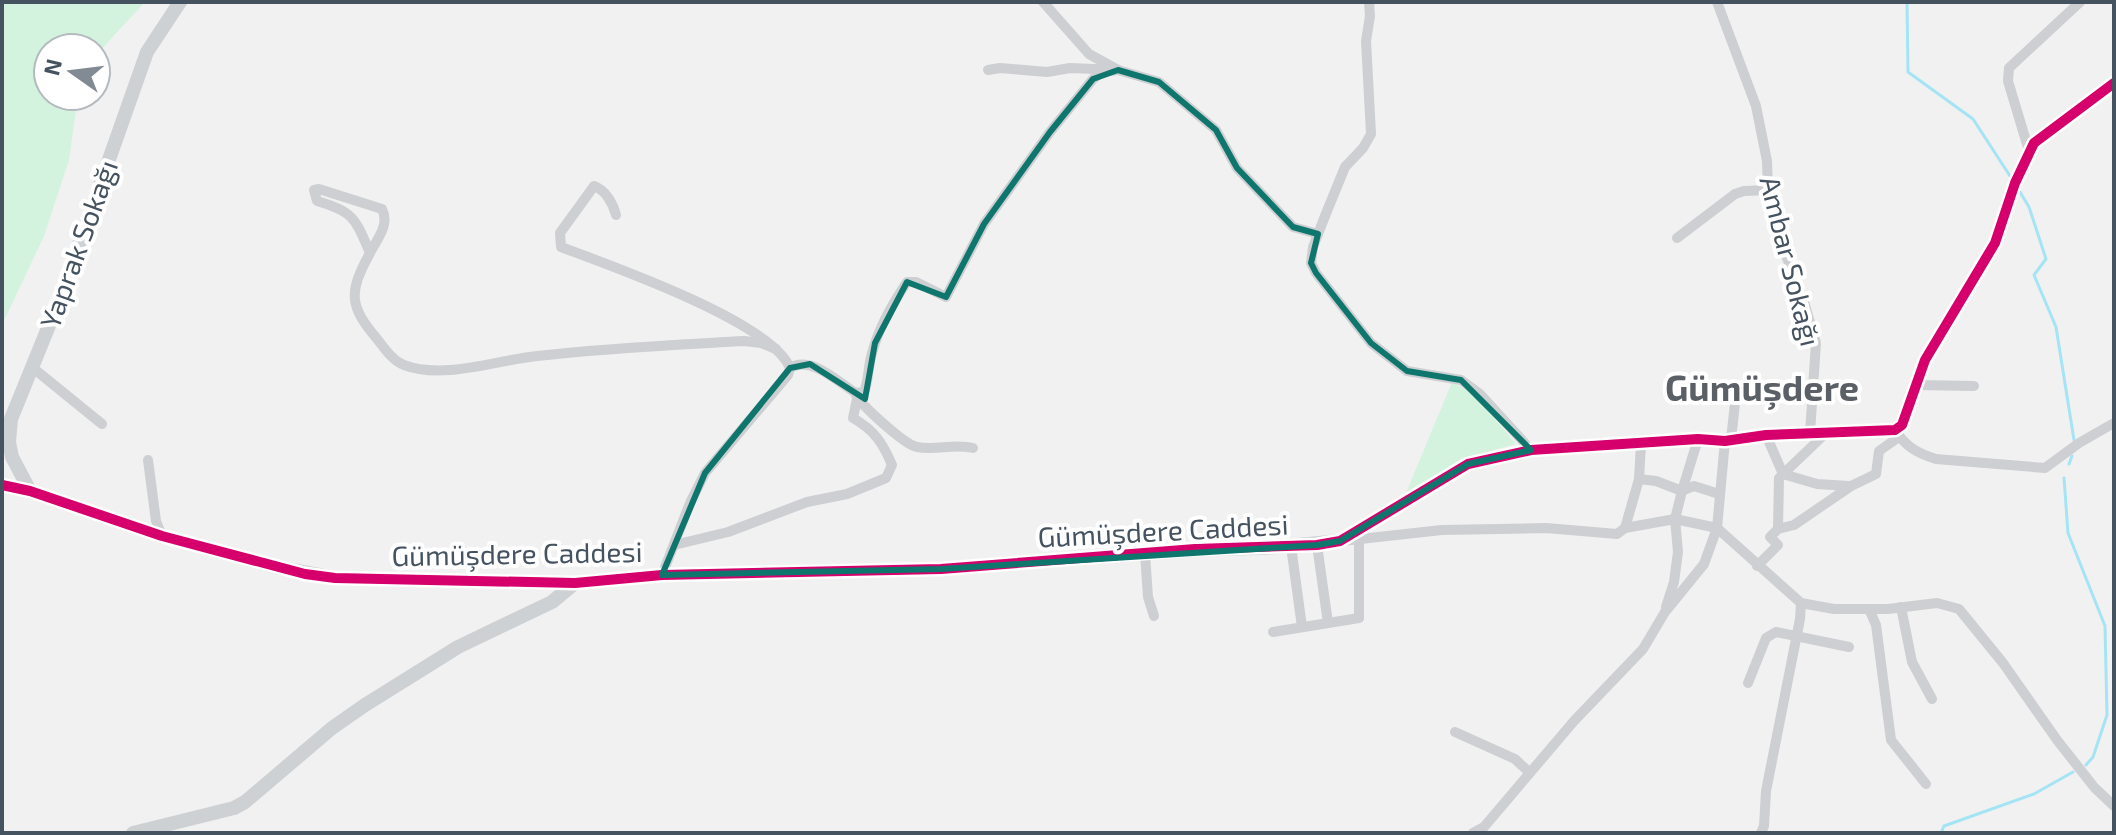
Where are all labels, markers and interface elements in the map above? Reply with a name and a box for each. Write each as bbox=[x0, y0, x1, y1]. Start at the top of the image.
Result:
north arrow bbox=[32, 32, 112, 112]
text: N bbox=[37, 56, 66, 78]
street label: Yaprak Sokağı bbox=[32, 155, 124, 333]
street label: Ambar Sokağı bbox=[1753, 172, 1829, 350]
district label: Gümüşdere bbox=[1665, 365, 1859, 410]
street label: Gümüşdere Caddesi bbox=[1037, 506, 1289, 555]
street label: Gümüşdere Caddesi bbox=[391, 534, 643, 573]

